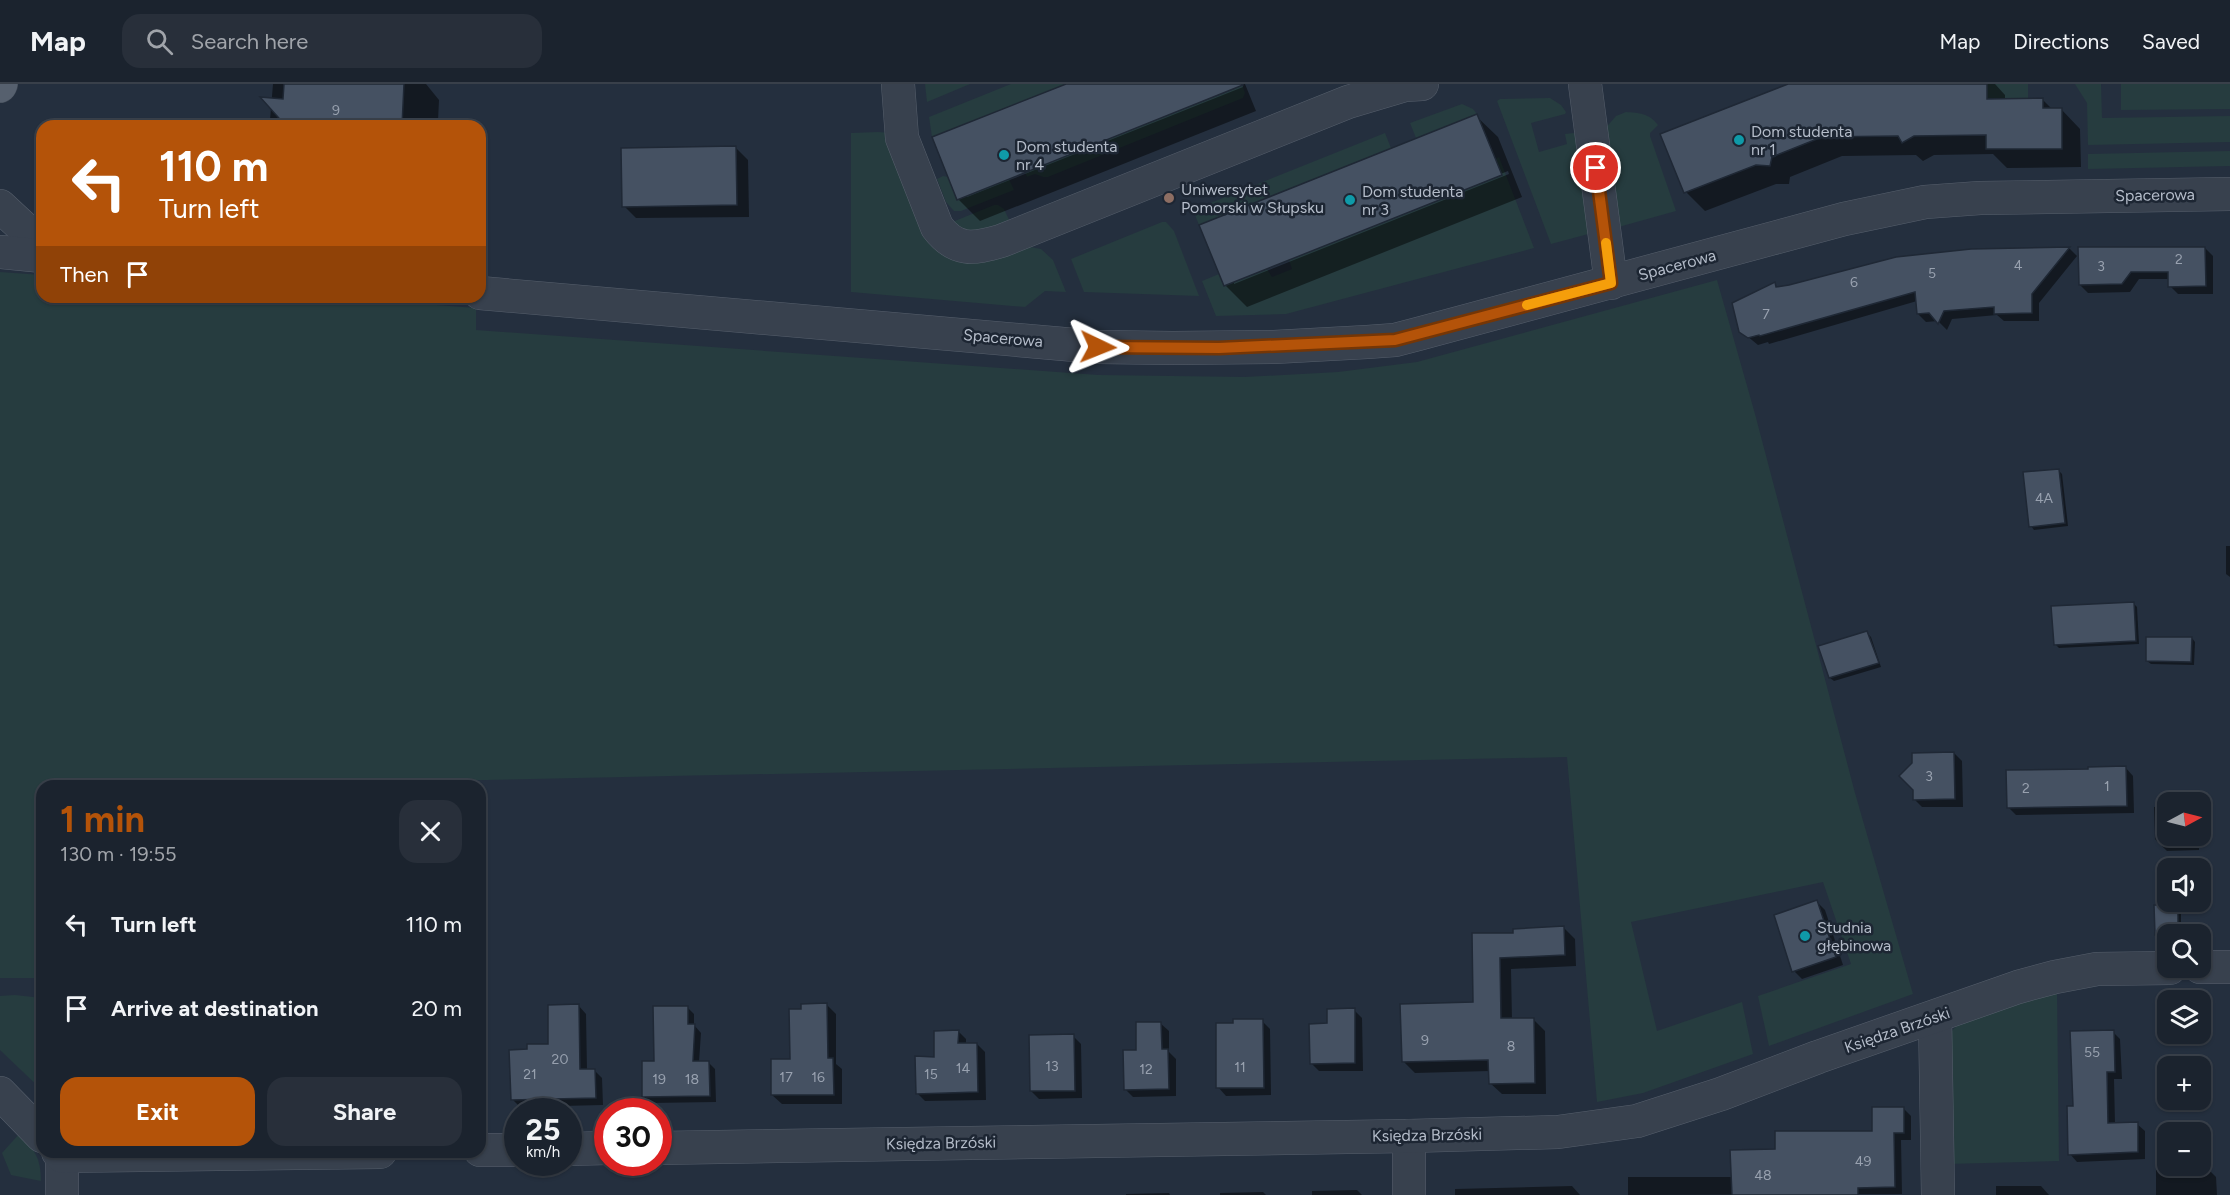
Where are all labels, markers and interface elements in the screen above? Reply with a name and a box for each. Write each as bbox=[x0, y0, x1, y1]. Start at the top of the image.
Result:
search box bbox=[122, 14, 542, 68]
text: Map bbox=[30, 24, 86, 58]
icon: search bbox=[143, 25, 176, 58]
text: Search here bbox=[191, 28, 308, 55]
text: Map bbox=[1939, 29, 1980, 54]
text: Directions bbox=[2013, 29, 2109, 54]
text: Saved bbox=[2142, 29, 2200, 54]
house number: 9 bbox=[332, 102, 340, 119]
place label: Dom studenta nr 1 bbox=[1751, 122, 1853, 159]
marker: Dom studenta nr 1 bbox=[1732, 133, 1746, 147]
place label: Dom studenta nr 4 bbox=[1016, 137, 1118, 174]
text: 110 m bbox=[159, 141, 268, 192]
pin bbox=[1570, 142, 1621, 193]
icon: left bbox=[60, 144, 138, 222]
marker: Dom studenta nr 4 bbox=[997, 148, 1011, 162]
icon: arrive bbox=[1579, 151, 1612, 184]
place label: Uniwersytet Pomorski w Słupsku bbox=[1181, 180, 1324, 217]
place label: Dom studenta nr 3 bbox=[1362, 182, 1464, 219]
street label: Spacerowa bbox=[2115, 185, 2195, 205]
marker: Uniwersytet Pomorski w Słupsku bbox=[1162, 191, 1176, 205]
text: Turn left bbox=[159, 192, 259, 225]
marker: Dom studenta nr 3 bbox=[1343, 193, 1357, 207]
street label: Spacerowa bbox=[1636, 245, 1718, 285]
house number: 2 bbox=[2175, 251, 2183, 268]
house number: 4 bbox=[2014, 257, 2023, 274]
icon: arrive bbox=[121, 258, 154, 291]
house number: 3 bbox=[2097, 258, 2105, 275]
text: Then bbox=[60, 261, 109, 288]
house number: 5 bbox=[1928, 265, 1936, 282]
house number: 6 bbox=[1850, 274, 1858, 291]
house number: 7 bbox=[1762, 306, 1770, 323]
position arrow bbox=[1066, 315, 1130, 379]
street label: Spacerowa bbox=[962, 325, 1044, 351]
house number: 4A bbox=[2035, 490, 2054, 507]
house number: 3 bbox=[1925, 768, 1933, 785]
house number: 1 bbox=[2104, 778, 2110, 795]
house number: 2 bbox=[2022, 780, 2030, 797]
north arrow bbox=[2157, 792, 2211, 846]
map controls bbox=[2157, 792, 2211, 1176]
text: 1 min bbox=[60, 798, 145, 841]
button: close bbox=[399, 800, 462, 863]
text: 130 m · 19:55 bbox=[60, 842, 177, 866]
button: sound bbox=[2157, 858, 2211, 912]
icon: left bbox=[60, 908, 93, 941]
text: Turn left bbox=[111, 911, 197, 938]
text: 110 m bbox=[406, 911, 462, 938]
place label: Studnia głębinowa bbox=[1817, 918, 1891, 955]
button: search bbox=[2157, 924, 2211, 978]
marker: Studnia głębinowa bbox=[1798, 929, 1812, 943]
button: layers bbox=[2157, 990, 2211, 1044]
icon: arrive bbox=[60, 992, 93, 1025]
text: Arrive at destination bbox=[111, 995, 319, 1022]
text: 20 m bbox=[411, 995, 462, 1022]
street label: Księdza Brzóski bbox=[1842, 1003, 1952, 1057]
house number: 9 bbox=[1421, 1032, 1429, 1049]
house number: 8 bbox=[1507, 1038, 1515, 1055]
house number: 55 bbox=[2084, 1044, 2100, 1061]
house number: 20 bbox=[552, 1051, 568, 1068]
button: + bbox=[2157, 1056, 2211, 1110]
house number: 13 bbox=[1045, 1058, 1059, 1075]
house number: 11 bbox=[1234, 1059, 1246, 1076]
house number: 14 bbox=[956, 1060, 971, 1077]
house number: 12 bbox=[1139, 1061, 1153, 1078]
house number: 21 bbox=[523, 1066, 537, 1083]
house number: 15 bbox=[924, 1066, 938, 1083]
house number: 17 bbox=[779, 1069, 793, 1086]
house number: 16 bbox=[811, 1069, 825, 1086]
house number: 19 bbox=[652, 1071, 666, 1088]
house number: 18 bbox=[685, 1071, 699, 1088]
button: Exit bbox=[60, 1077, 255, 1146]
button: Share bbox=[267, 1077, 462, 1146]
speed limit sign: 30 bbox=[594, 1098, 672, 1176]
text: 25 bbox=[526, 1111, 560, 1148]
button: − bbox=[2157, 1122, 2211, 1176]
street label: Księdza Brzóski bbox=[1372, 1125, 1482, 1145]
street label: Księdza Brzóski bbox=[886, 1133, 996, 1153]
text: km/h bbox=[526, 1143, 560, 1161]
house number: 49 bbox=[1855, 1153, 1871, 1170]
house number: 48 bbox=[1754, 1167, 1772, 1184]

